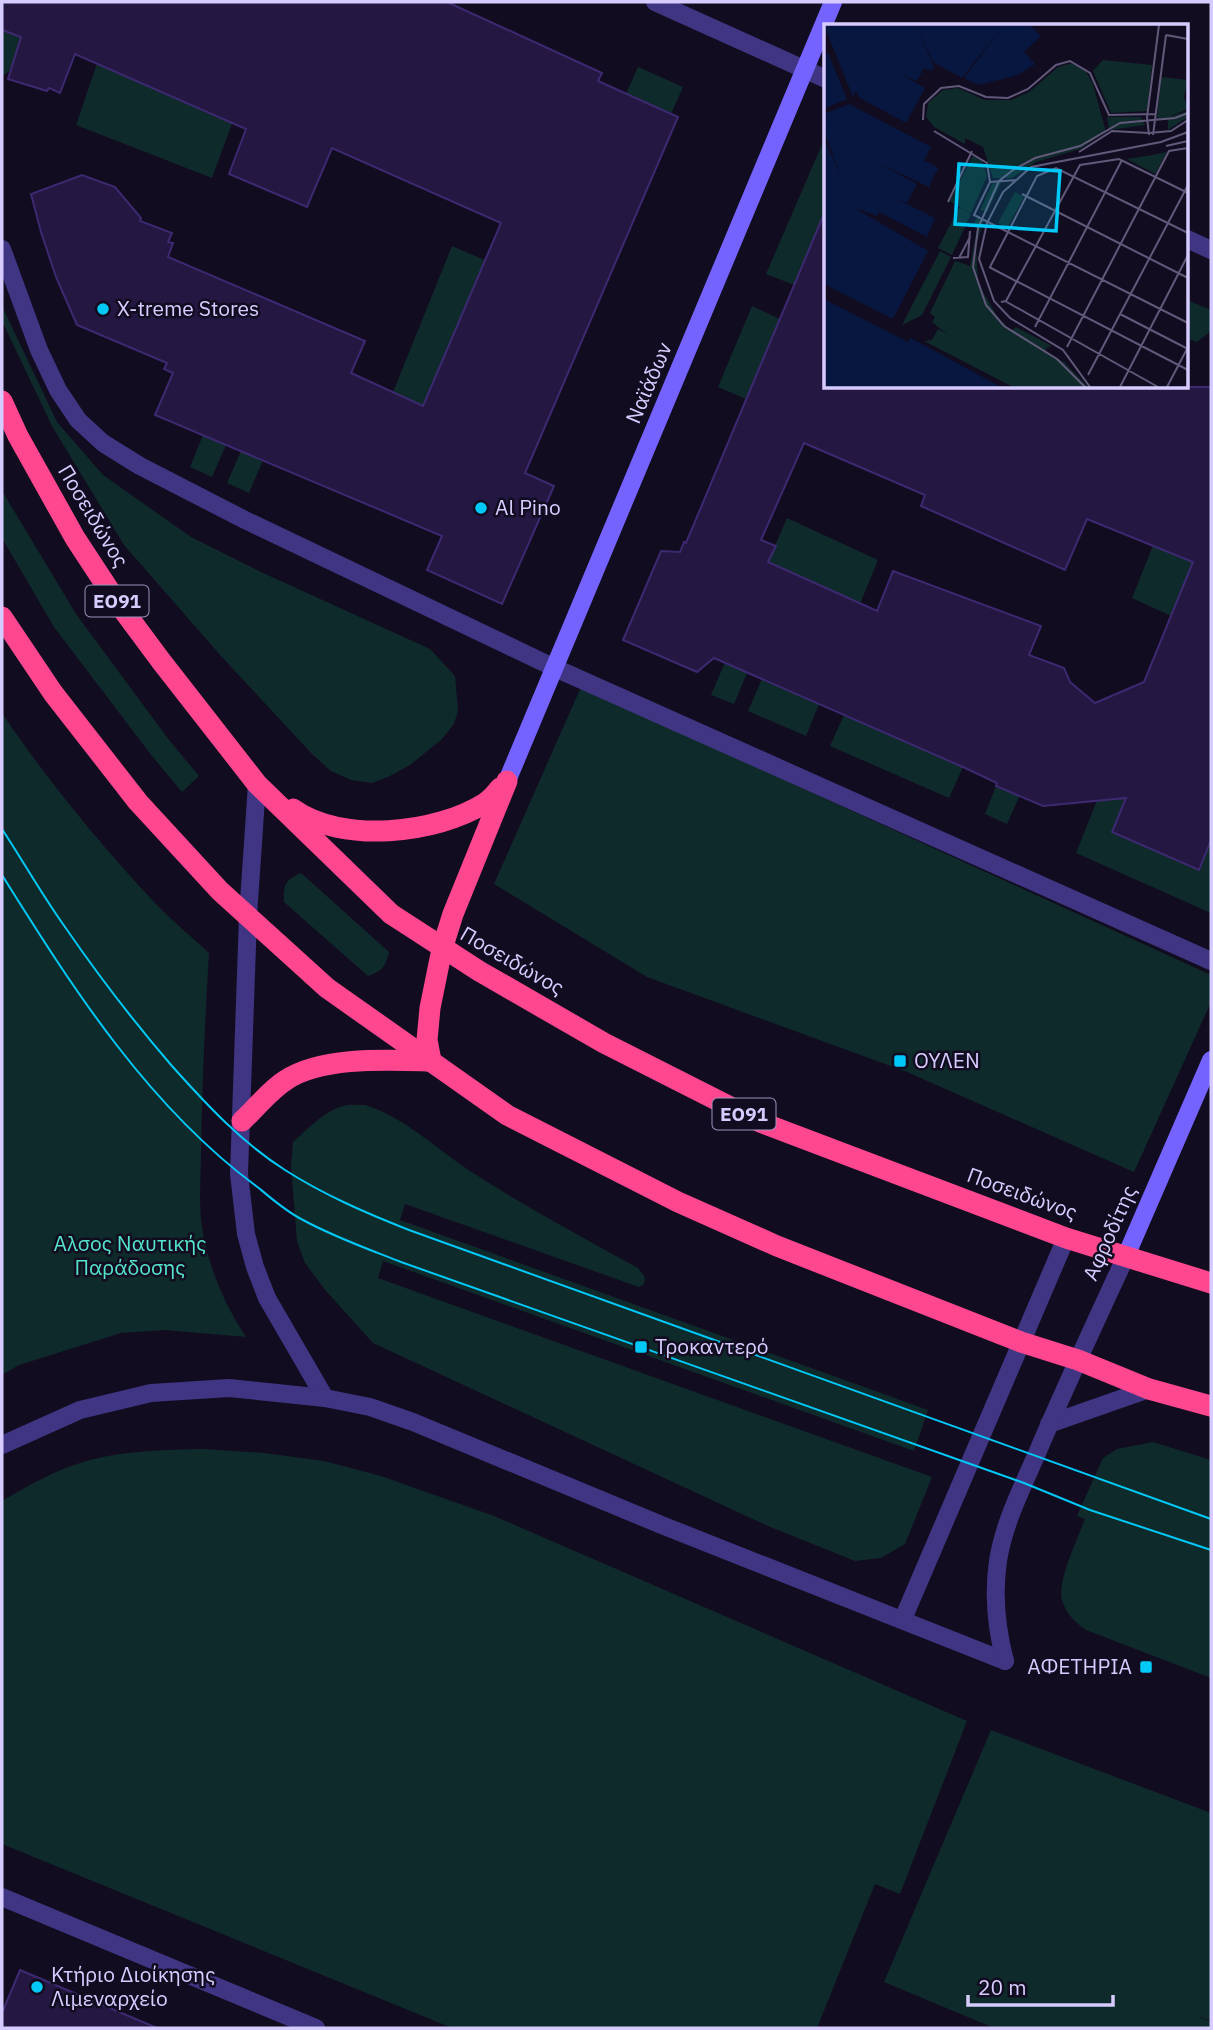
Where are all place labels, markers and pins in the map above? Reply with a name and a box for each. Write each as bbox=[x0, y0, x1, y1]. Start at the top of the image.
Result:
place label: X-treme Stores bbox=[117, 294, 259, 322]
marker: X-treme Stores bbox=[95, 301, 111, 317]
place label: Al Pino bbox=[495, 493, 561, 521]
marker: Al Pino bbox=[473, 500, 489, 516]
place label: ΟΥΛΕΝ bbox=[914, 1046, 980, 1074]
marker: ΟΥΛΕΝ bbox=[892, 1053, 908, 1069]
place label: Τροκαντερό bbox=[655, 1332, 768, 1360]
marker: Τροκαντερό bbox=[633, 1339, 649, 1355]
place label: ΑΦΕΤΗΡΙΑ bbox=[1027, 1652, 1132, 1680]
marker: ΑΦΕΤΗΡΙΑ bbox=[1138, 1659, 1154, 1675]
place label: Κτήριο Διοίκησης Λιμεναρχείο bbox=[51, 1960, 215, 2012]
marker: Κτήριο Διοίκησης Λιμεναρχείο bbox=[29, 1979, 45, 1995]

